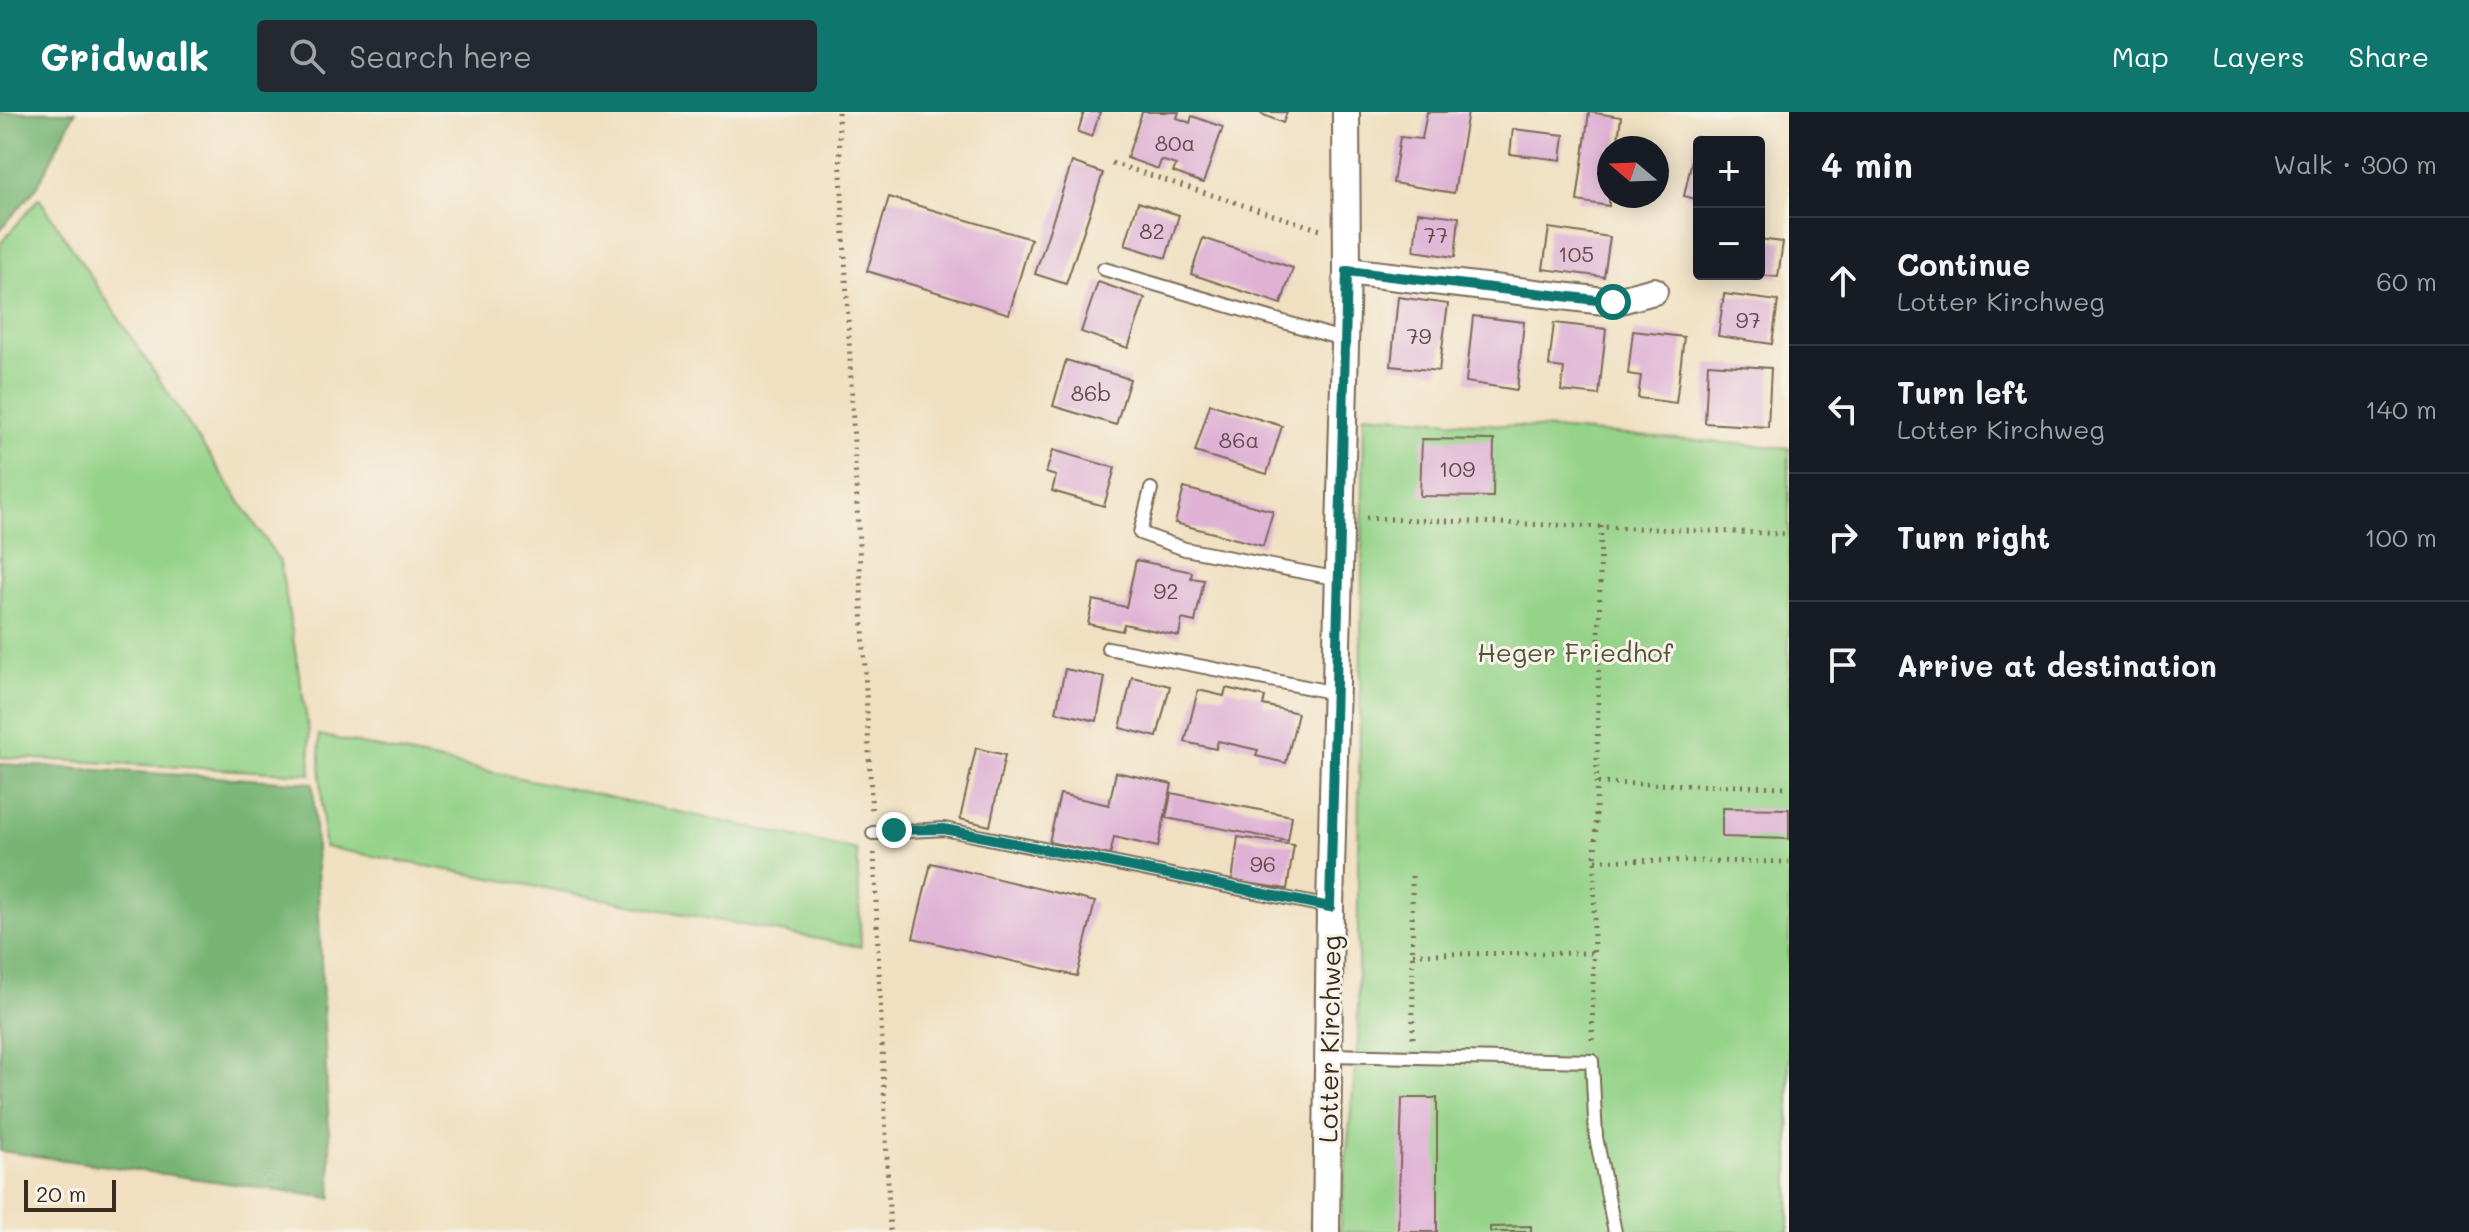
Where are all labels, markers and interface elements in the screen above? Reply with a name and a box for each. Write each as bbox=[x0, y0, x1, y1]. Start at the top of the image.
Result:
search box bbox=[257, 20, 817, 92]
text: Gridwalk bbox=[40, 31, 209, 81]
icon: search bbox=[285, 34, 329, 78]
text: Search here bbox=[349, 36, 532, 76]
text: Map bbox=[2112, 38, 2169, 74]
text: Layers bbox=[2213, 38, 2305, 74]
text: Share bbox=[2349, 38, 2429, 74]
house number: 80a bbox=[1155, 128, 1195, 157]
north arrow bbox=[1597, 136, 1669, 208]
map controls bbox=[1693, 136, 1765, 280]
button: + bbox=[1693, 136, 1765, 208]
text: 4 min bbox=[1821, 142, 1913, 187]
text: Walk · 300 m bbox=[2273, 147, 2437, 181]
button: − bbox=[1693, 208, 1765, 280]
house number: 82 bbox=[1139, 216, 1165, 245]
house number: 77 bbox=[1424, 220, 1448, 249]
house number: 105 bbox=[1558, 239, 1594, 268]
text: Continue bbox=[1897, 244, 2030, 284]
icon: ahead bbox=[1821, 259, 1865, 303]
text: 60 m bbox=[2376, 264, 2437, 298]
route start bbox=[1595, 284, 1631, 320]
text: Lotter Kirchweg bbox=[1897, 284, 2105, 318]
house number: 97 bbox=[1735, 305, 1761, 334]
house number: 79 bbox=[1406, 321, 1432, 350]
text: Turn left bbox=[1897, 372, 2028, 412]
house number: 86b bbox=[1071, 378, 1111, 407]
icon: left bbox=[1821, 387, 1865, 431]
text: 140 m bbox=[2365, 392, 2437, 426]
text: Lotter Kirchweg bbox=[1897, 412, 2105, 446]
house number: 86a bbox=[1219, 425, 1259, 454]
house number: 109 bbox=[1439, 454, 1475, 483]
icon: right bbox=[1821, 515, 1865, 559]
text: Turn right bbox=[1897, 517, 2050, 557]
text: 100 m bbox=[2364, 520, 2437, 554]
house number: 92 bbox=[1153, 576, 1179, 605]
park label: Heger Friedhof bbox=[1477, 635, 1674, 669]
icon: arrive bbox=[1821, 643, 1865, 687]
text: Arrive at destination bbox=[1897, 645, 2217, 685]
route end bbox=[876, 812, 912, 848]
house number: 96 bbox=[1250, 849, 1276, 878]
street label: Lotter Kirchweg bbox=[1310, 935, 1348, 1143]
scale bar bbox=[24, 1176, 116, 1212]
text: 20 m bbox=[36, 1179, 86, 1208]

